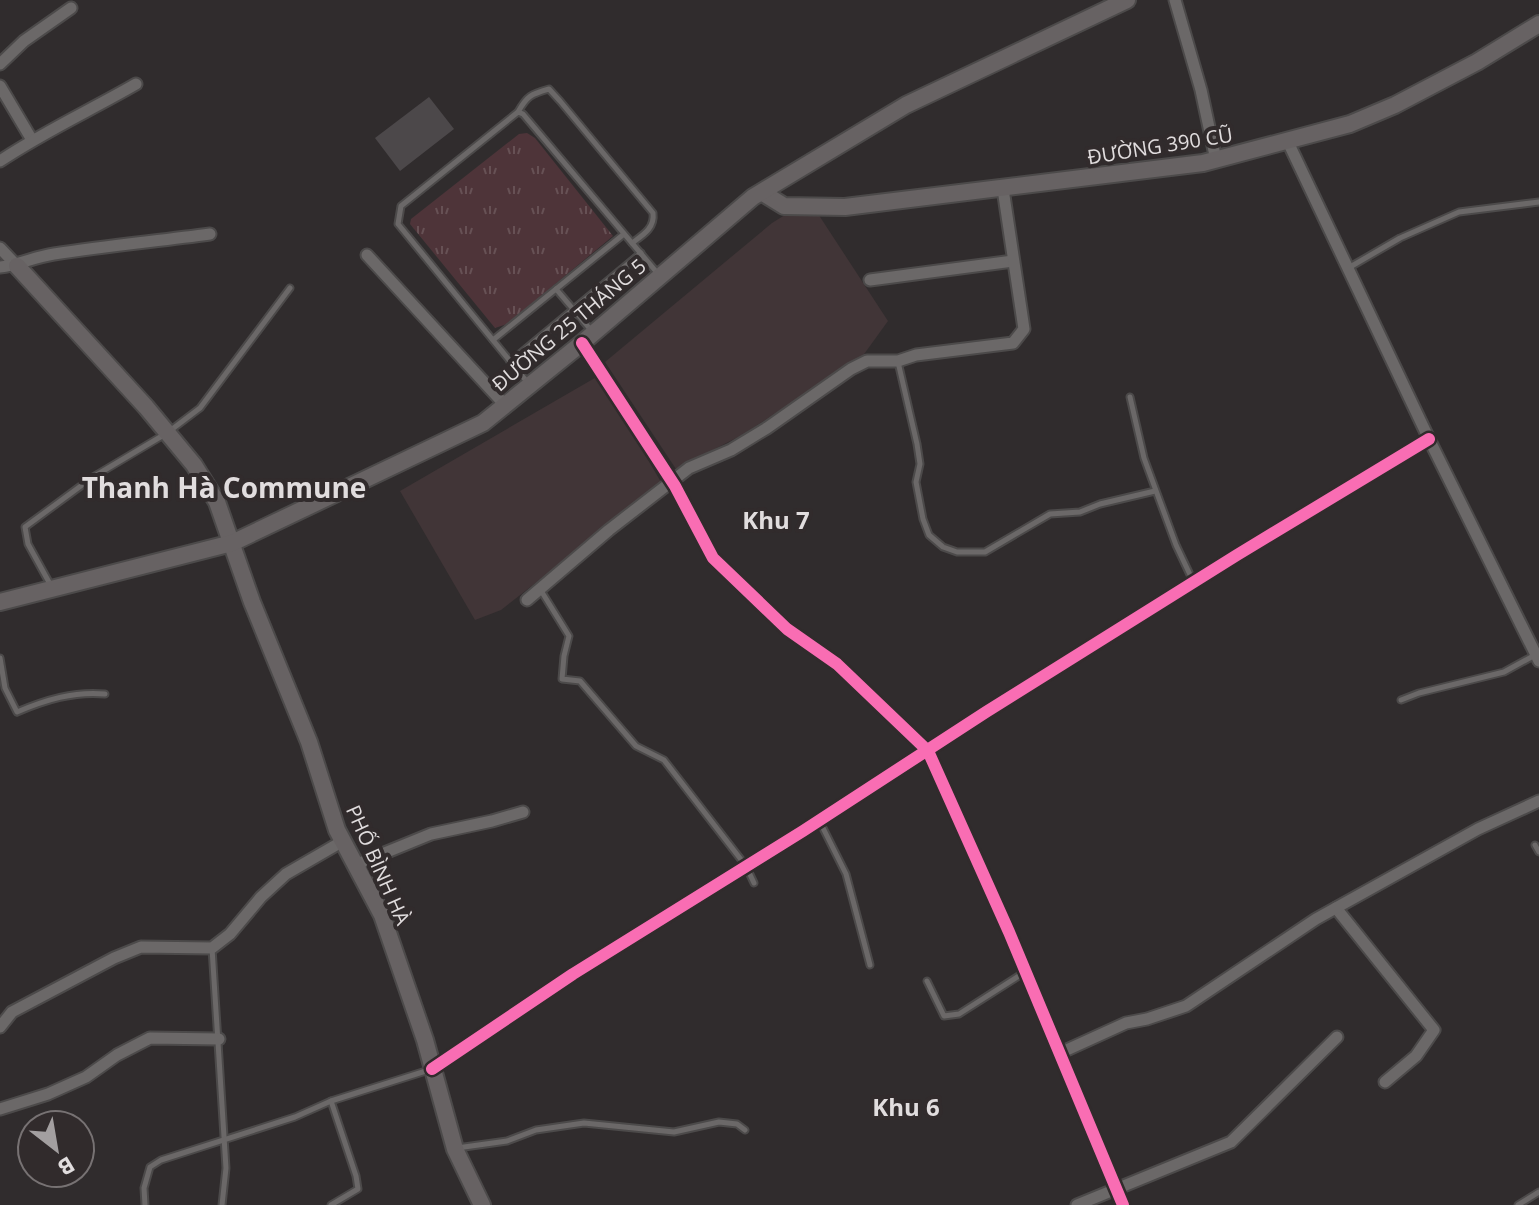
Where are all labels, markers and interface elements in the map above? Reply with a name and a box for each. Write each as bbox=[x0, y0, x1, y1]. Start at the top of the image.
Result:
street label: ĐƯỜNG 390 CŨ bbox=[1085, 121, 1235, 170]
street label: ĐƯỜNG 25 THÁNG 5 bbox=[486, 252, 651, 397]
district label: Thanh Hà Commune bbox=[82, 468, 366, 506]
district label: Khu 7 bbox=[742, 503, 810, 536]
street label: PHỐ BÌNH HÀ bbox=[340, 801, 417, 929]
district label: Khu 6 bbox=[872, 1090, 940, 1123]
north arrow bbox=[16, 1109, 96, 1189]
text: B bbox=[53, 1150, 81, 1184]

